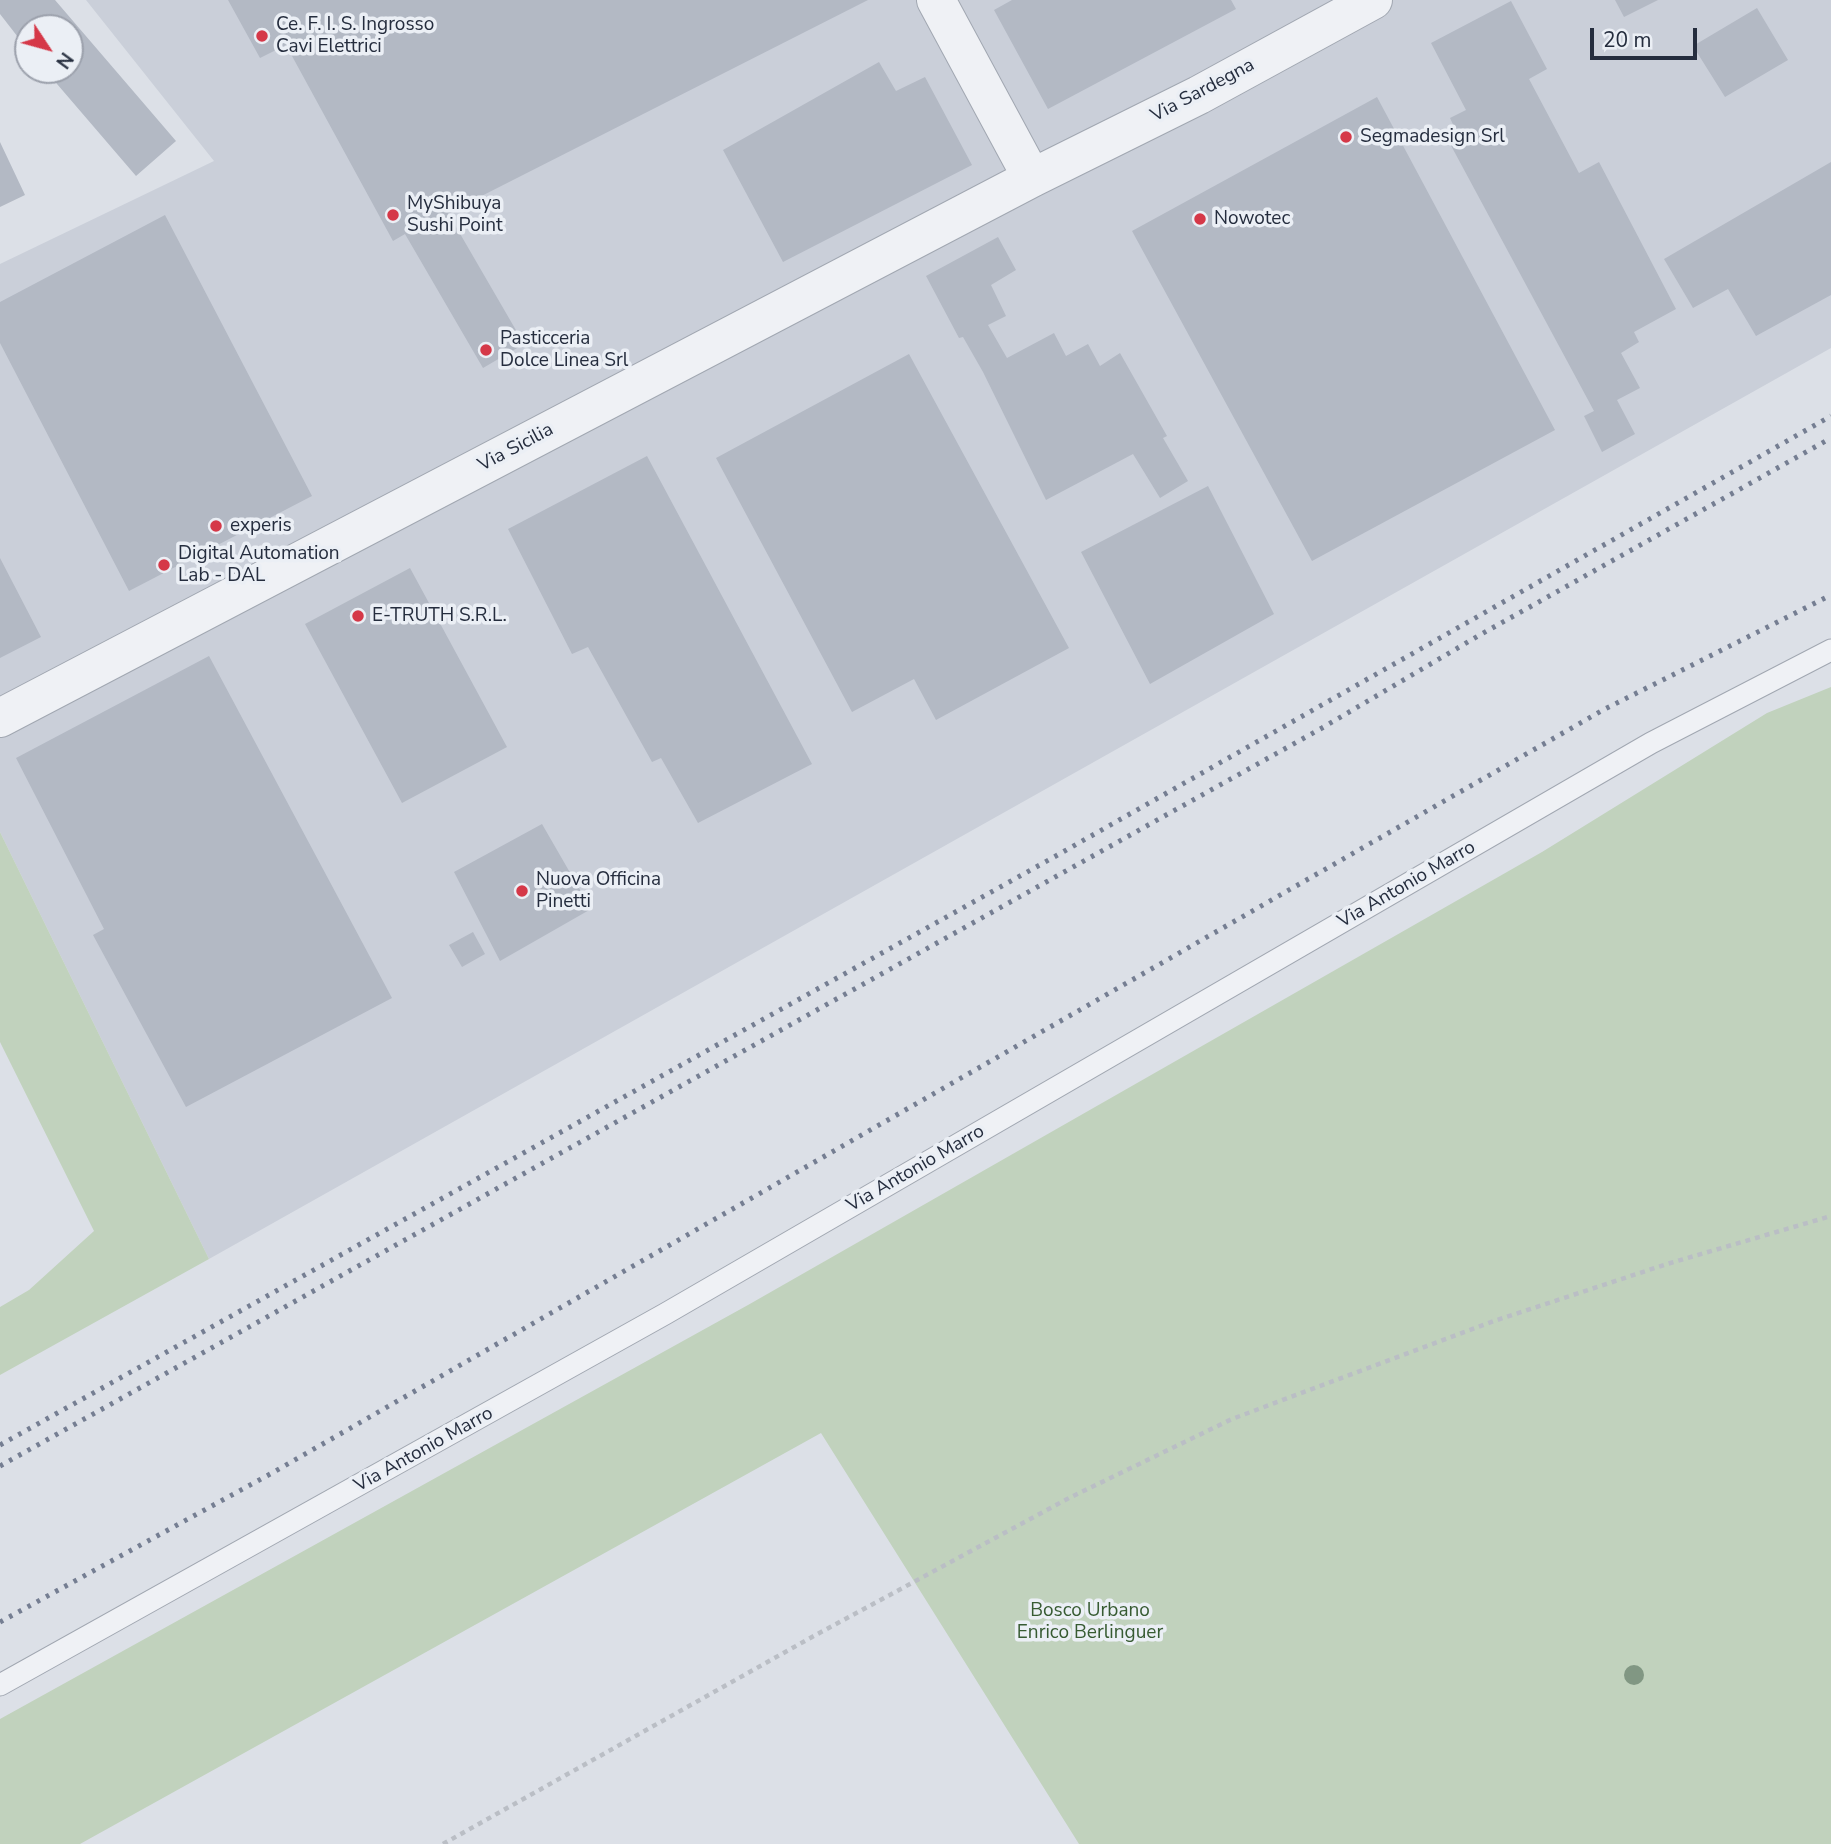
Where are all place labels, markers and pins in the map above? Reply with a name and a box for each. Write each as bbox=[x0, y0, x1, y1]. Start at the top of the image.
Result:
place label: Ce. F. I. S. Ingrosso Cavi Elettrici bbox=[276, 14, 434, 58]
marker: Ce. F. I. S. Ingrosso Cavi Elettrici bbox=[254, 28, 270, 44]
place label: Segmadesign Srl bbox=[1360, 126, 1505, 148]
marker: Segmadesign Srl bbox=[1338, 129, 1354, 145]
place label: MyShibuya Sushi Point bbox=[407, 193, 503, 237]
marker: MyShibuya Sushi Point bbox=[385, 207, 401, 223]
place label: Nowotec bbox=[1214, 208, 1290, 230]
marker: Nowotec bbox=[1192, 211, 1208, 227]
place label: Pasticceria Dolce Linea Srl bbox=[500, 328, 628, 372]
marker: Pasticceria Dolce Linea Srl bbox=[478, 342, 494, 358]
place label: experis bbox=[230, 515, 292, 537]
marker: experis bbox=[208, 518, 224, 534]
place label: Digital Automation Lab - DAL bbox=[178, 543, 340, 587]
marker: Digital Automation Lab - DAL bbox=[156, 557, 172, 573]
place label: E-TRUTH S.R.L. bbox=[372, 605, 507, 627]
marker: E-TRUTH S.R.L. bbox=[350, 608, 366, 624]
place label: Nuova Officina Pinetti bbox=[536, 869, 661, 913]
marker: Nuova Officina Pinetti bbox=[514, 883, 530, 899]

